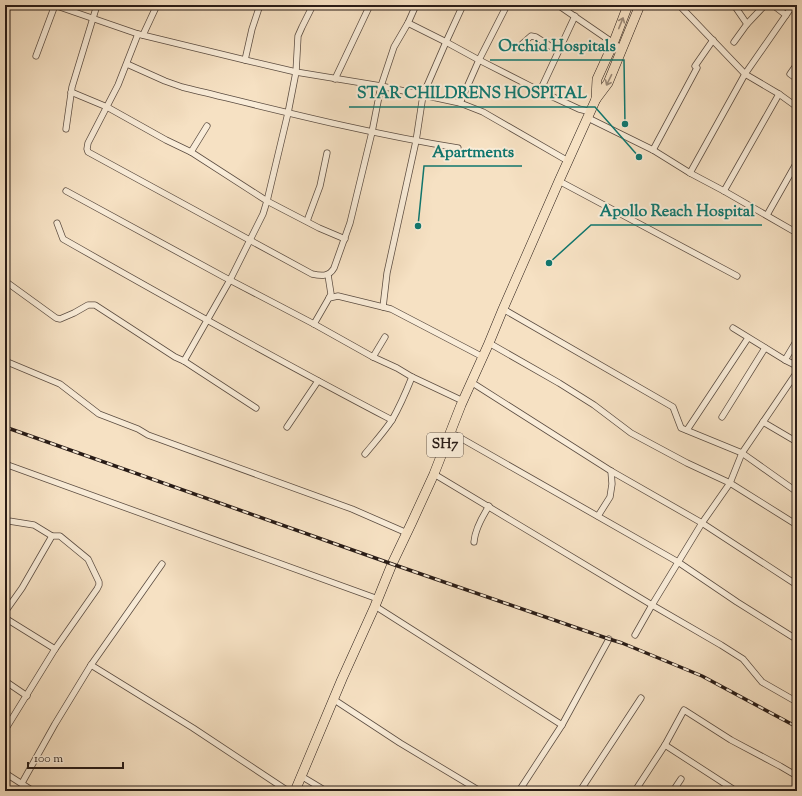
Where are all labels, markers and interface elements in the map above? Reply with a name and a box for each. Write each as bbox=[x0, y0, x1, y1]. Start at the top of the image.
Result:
one-way arrow bbox=[617, 18, 625, 30]
callout: Orchid Hospitals bbox=[490, 32, 624, 60]
text: Orchid Hospitals bbox=[498, 36, 616, 59]
one-way arrow bbox=[605, 73, 612, 85]
callout: STAR CHILDRENS HOSPITAL bbox=[349, 79, 595, 107]
text: STAR CHILDRENS HOSPITAL bbox=[357, 83, 587, 106]
callout: Apartments bbox=[424, 138, 522, 166]
text: Apartments bbox=[432, 142, 514, 165]
callout: Apollo Reach Hospital bbox=[591, 197, 762, 225]
text: Apollo Reach Hospital bbox=[599, 201, 755, 224]
road number: SH7 bbox=[427, 433, 463, 457]
scale bar bbox=[28, 744, 123, 770]
text: 100 m bbox=[34, 750, 63, 768]

